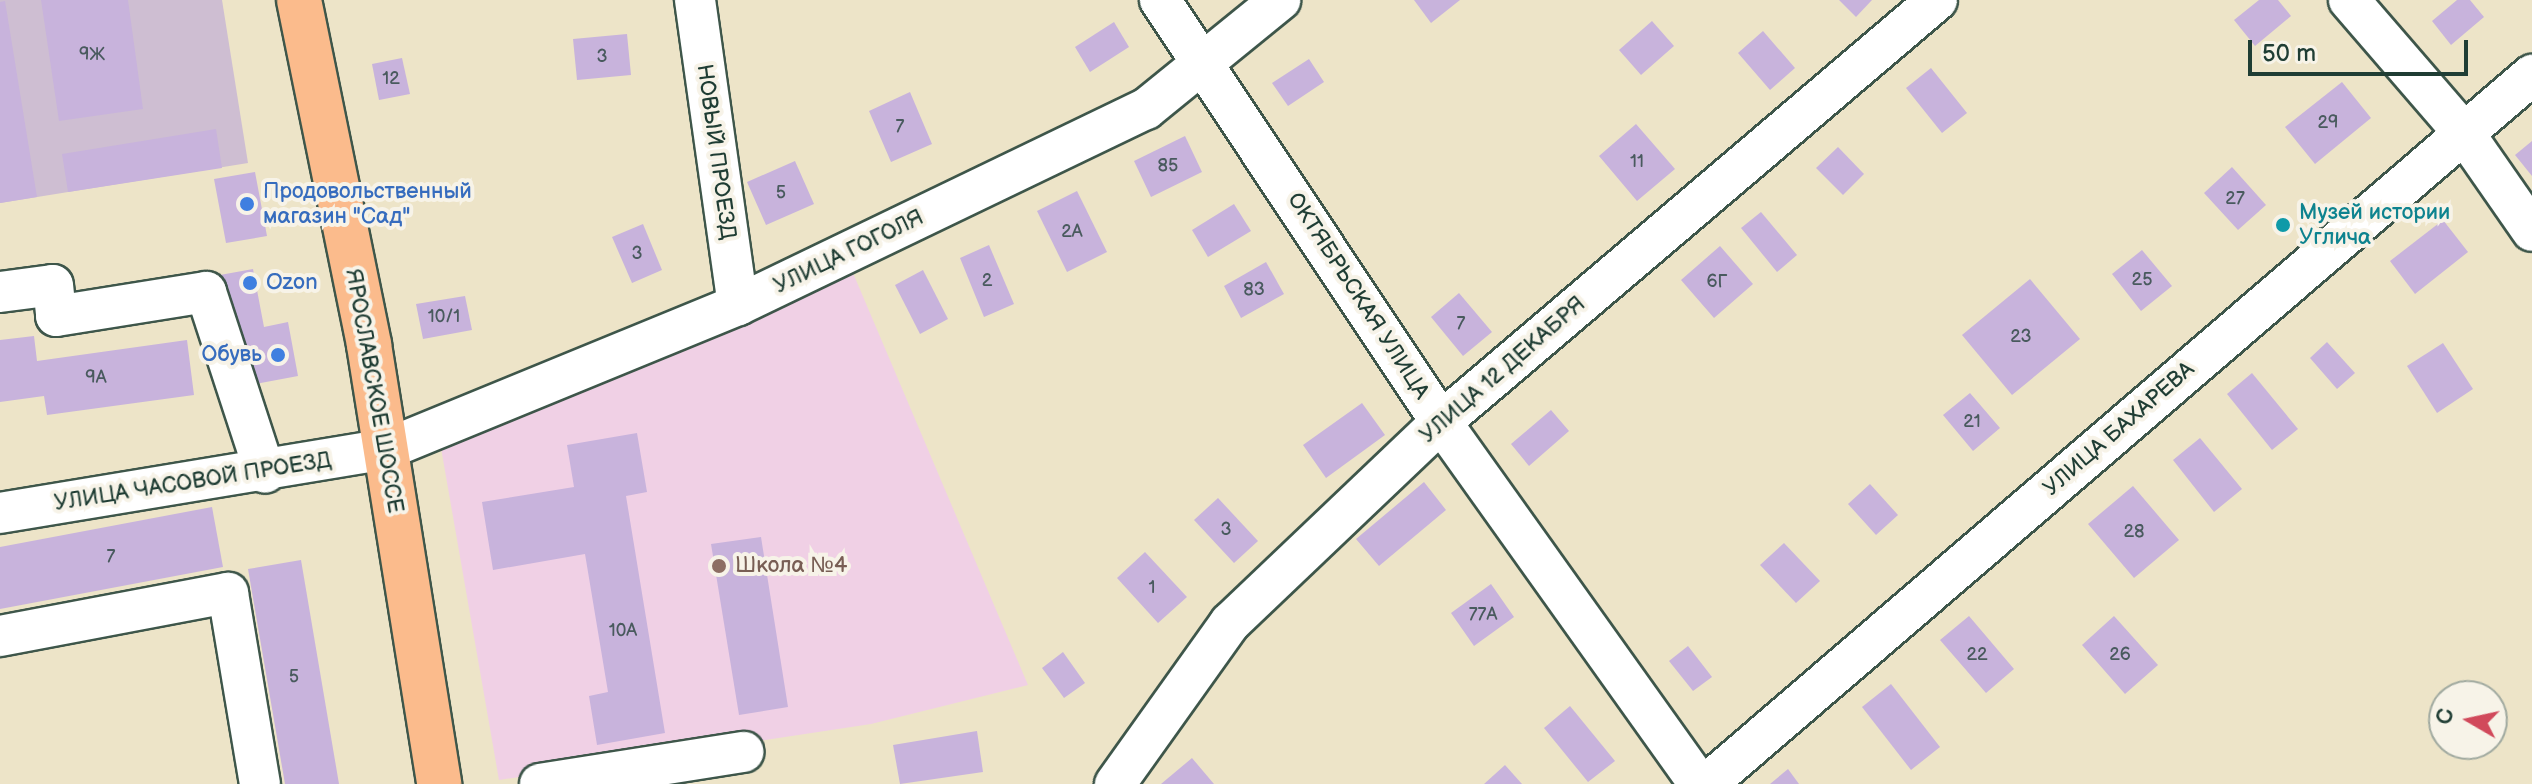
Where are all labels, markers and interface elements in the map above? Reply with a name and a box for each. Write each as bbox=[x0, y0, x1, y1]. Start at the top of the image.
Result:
scale bar bbox=[2252, 24, 2472, 74]
text: 50 m bbox=[2262, 39, 2316, 68]
house number: 9Ж bbox=[79, 44, 105, 66]
house number: 3 bbox=[596, 46, 608, 68]
street label: НОВЫЙ ПРОЕЗД bbox=[691, 62, 741, 242]
house number: 12 bbox=[382, 68, 400, 90]
house number: 29 bbox=[2317, 112, 2339, 134]
house number: 7 bbox=[896, 116, 904, 138]
house number: 11 bbox=[1630, 151, 1644, 173]
house number: 85 bbox=[1158, 155, 1178, 177]
place label: Продовольственный магазин "Сад" bbox=[263, 178, 472, 230]
house number: 5 bbox=[776, 182, 786, 204]
street label: ОКТЯБРЬСКАЯ УЛИЦА bbox=[1281, 188, 1435, 404]
house number: 27 bbox=[2225, 188, 2245, 210]
marker: Продовольственный магазин "Сад" bbox=[238, 195, 256, 213]
place label: Музей истории Углича bbox=[2299, 199, 2450, 250]
street label: УЛИЦА ГОГОЛЯ bbox=[770, 204, 928, 300]
marker: Музей истории Углича bbox=[2274, 216, 2292, 234]
house number: 2А bbox=[1061, 221, 1083, 243]
house number: 3 bbox=[631, 243, 643, 265]
street label: ЯРОСЛАВСКОЕ ШОССЕ bbox=[340, 267, 408, 515]
house number: 25 bbox=[2132, 269, 2152, 291]
place label: Ozon bbox=[266, 270, 318, 296]
house number: 2 bbox=[982, 270, 992, 292]
house number: 6Г bbox=[1707, 271, 1727, 293]
marker: Ozon bbox=[241, 274, 259, 292]
house number: 83 bbox=[1243, 279, 1265, 301]
street label: УЛИЦА 12 ДЕКАБРЯ bbox=[1415, 291, 1591, 449]
house number: 10/1 bbox=[428, 306, 460, 328]
house number: 7 bbox=[1457, 313, 1465, 335]
house number: 23 bbox=[2010, 326, 2032, 348]
place label: Обувь bbox=[202, 342, 262, 368]
marker: Обувь bbox=[269, 346, 287, 364]
street label: УЛИЦА БАХАРЕВА bbox=[2038, 356, 2200, 502]
house number: 9А bbox=[85, 367, 107, 389]
house number: 21 bbox=[1963, 411, 1981, 433]
street label: УЛИЦА ЧАСОВОЙ ПРОЕЗД bbox=[52, 447, 334, 517]
house number: 3 bbox=[1220, 519, 1232, 541]
house number: 28 bbox=[2123, 521, 2145, 543]
house number: 7 bbox=[107, 546, 115, 568]
place label: Школа №4 bbox=[735, 553, 847, 579]
marker: Школа №4 bbox=[710, 557, 728, 575]
house number: 1 bbox=[1149, 577, 1155, 599]
house number: 77А bbox=[1469, 604, 1497, 626]
house number: 10А bbox=[609, 620, 637, 642]
house number: 22 bbox=[1966, 644, 1988, 666]
house number: 26 bbox=[2109, 644, 2131, 666]
house number: 5 bbox=[289, 666, 299, 688]
north arrow bbox=[2428, 680, 2508, 760]
text: С bbox=[2431, 707, 2460, 726]

